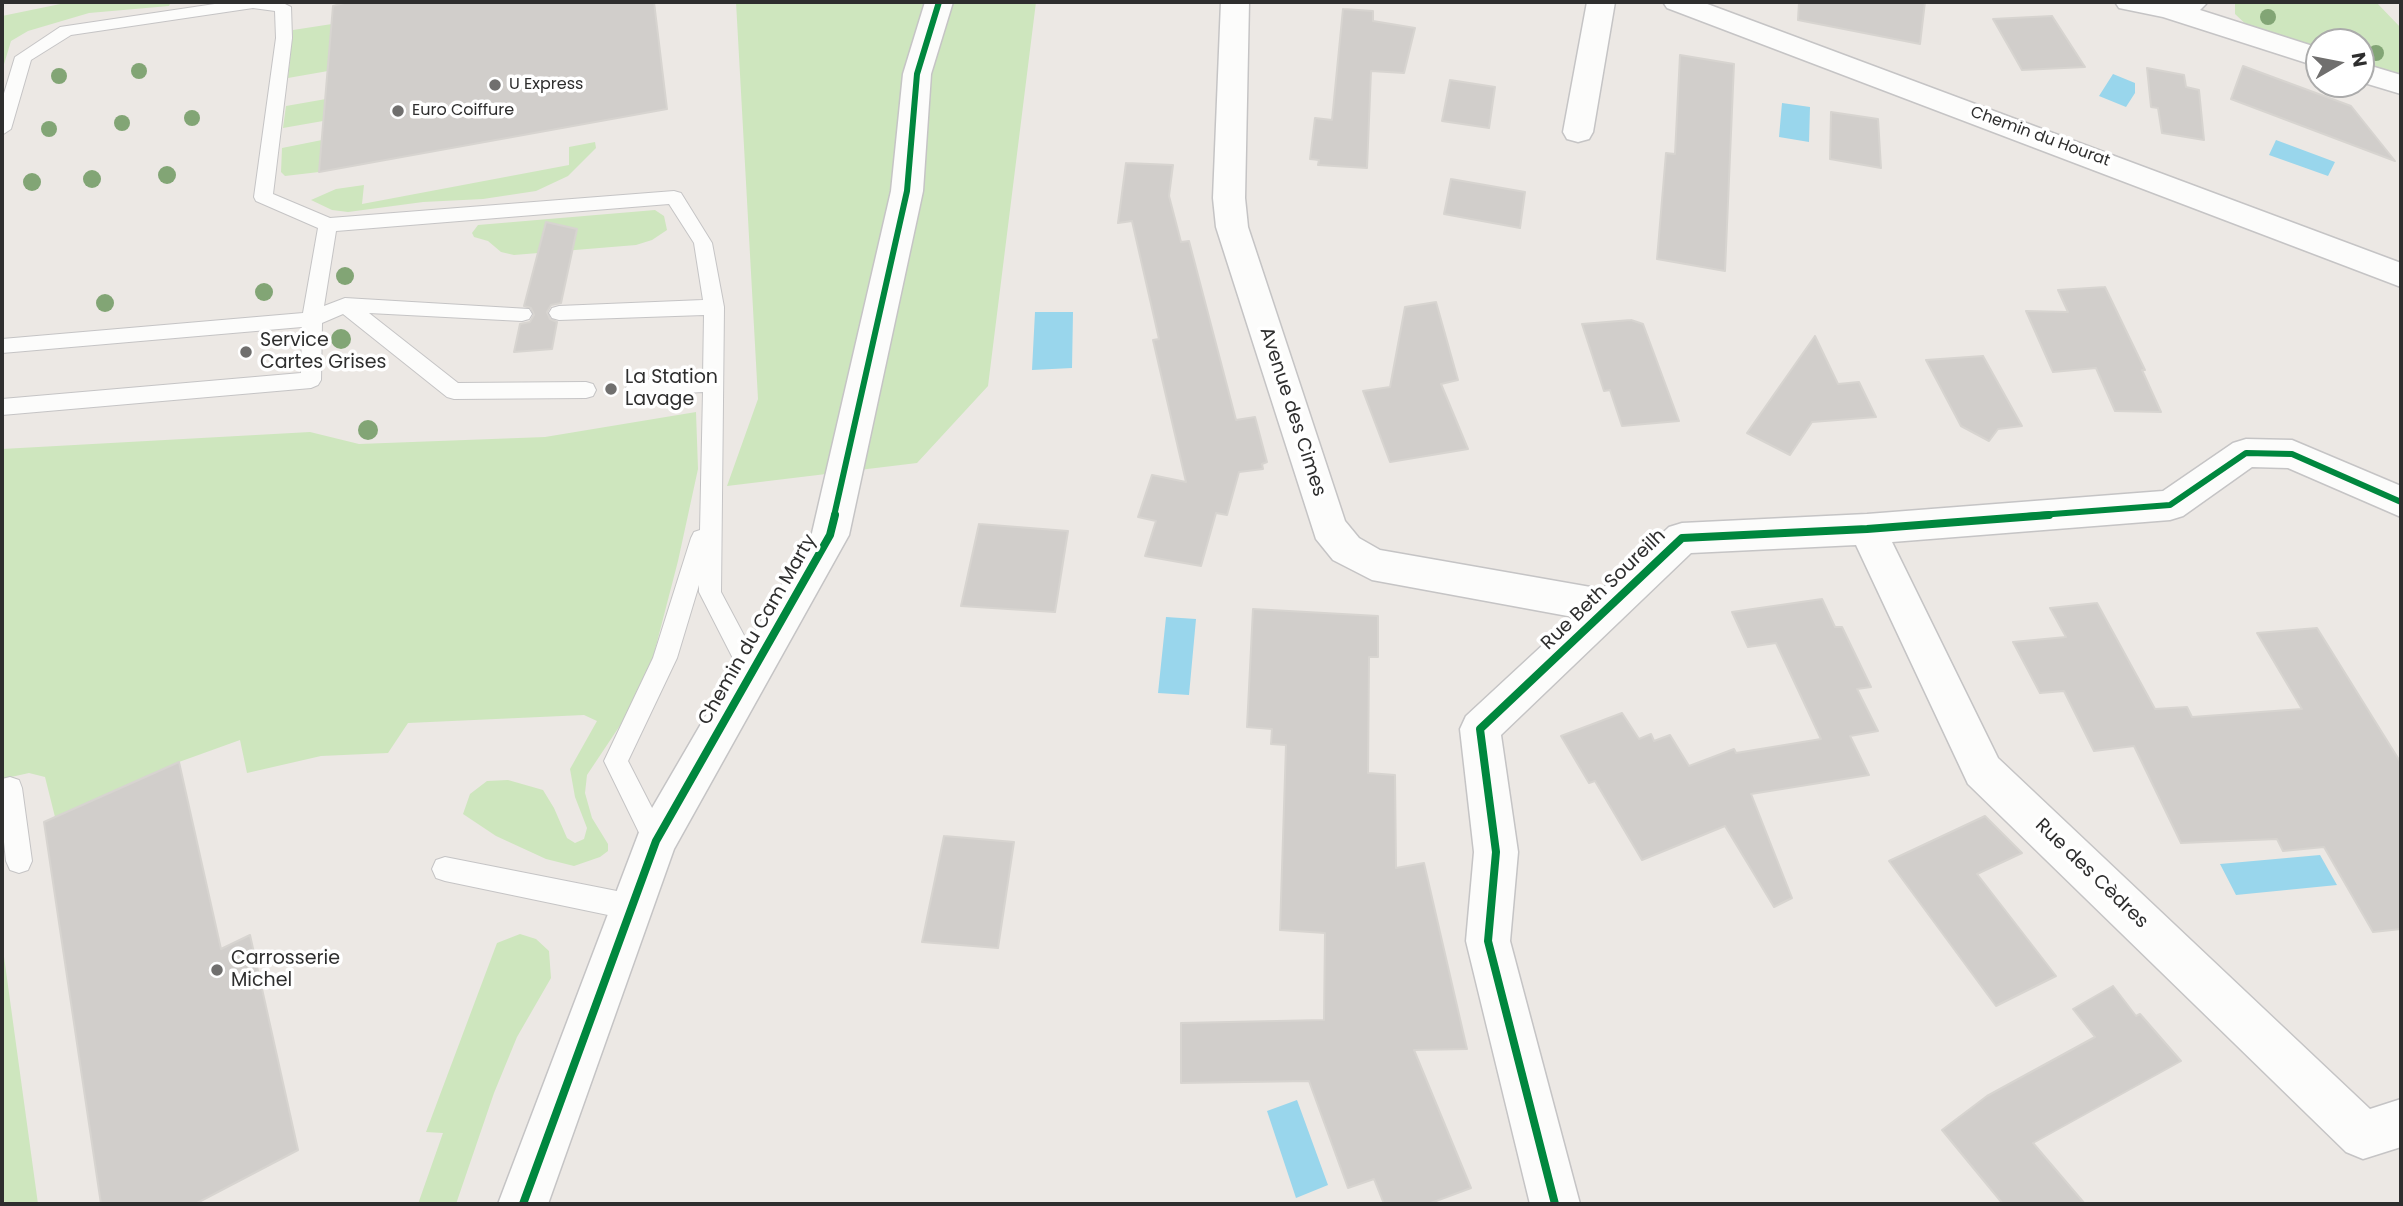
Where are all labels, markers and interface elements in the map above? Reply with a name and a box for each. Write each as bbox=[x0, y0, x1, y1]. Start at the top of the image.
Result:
north arrow bbox=[2305, 28, 2375, 98]
text: N bbox=[2345, 50, 2374, 69]
place label: U Express bbox=[509, 75, 583, 95]
marker: U Express bbox=[487, 77, 503, 93]
place label: Euro Coiffure bbox=[412, 101, 514, 121]
marker: Euro Coiffure bbox=[390, 103, 406, 119]
street label: Chemin du Hourat bbox=[1968, 103, 2112, 171]
street label: Avenue des Cimes bbox=[1254, 324, 1330, 500]
place label: Service Cartes Grises bbox=[260, 330, 386, 374]
marker: Service Cartes Grises bbox=[238, 344, 254, 360]
place label: La Station Lavage bbox=[625, 367, 718, 411]
marker: La Station Lavage bbox=[603, 381, 619, 397]
street label: Rue Beth Soureilh bbox=[1537, 525, 1671, 655]
street label: Chemin du Cam Marty bbox=[694, 531, 822, 729]
street label: Rue des Cèdres bbox=[2030, 814, 2152, 934]
place label: Carrosserie Michel bbox=[231, 948, 340, 992]
marker: Carrosserie Michel bbox=[209, 962, 225, 978]

